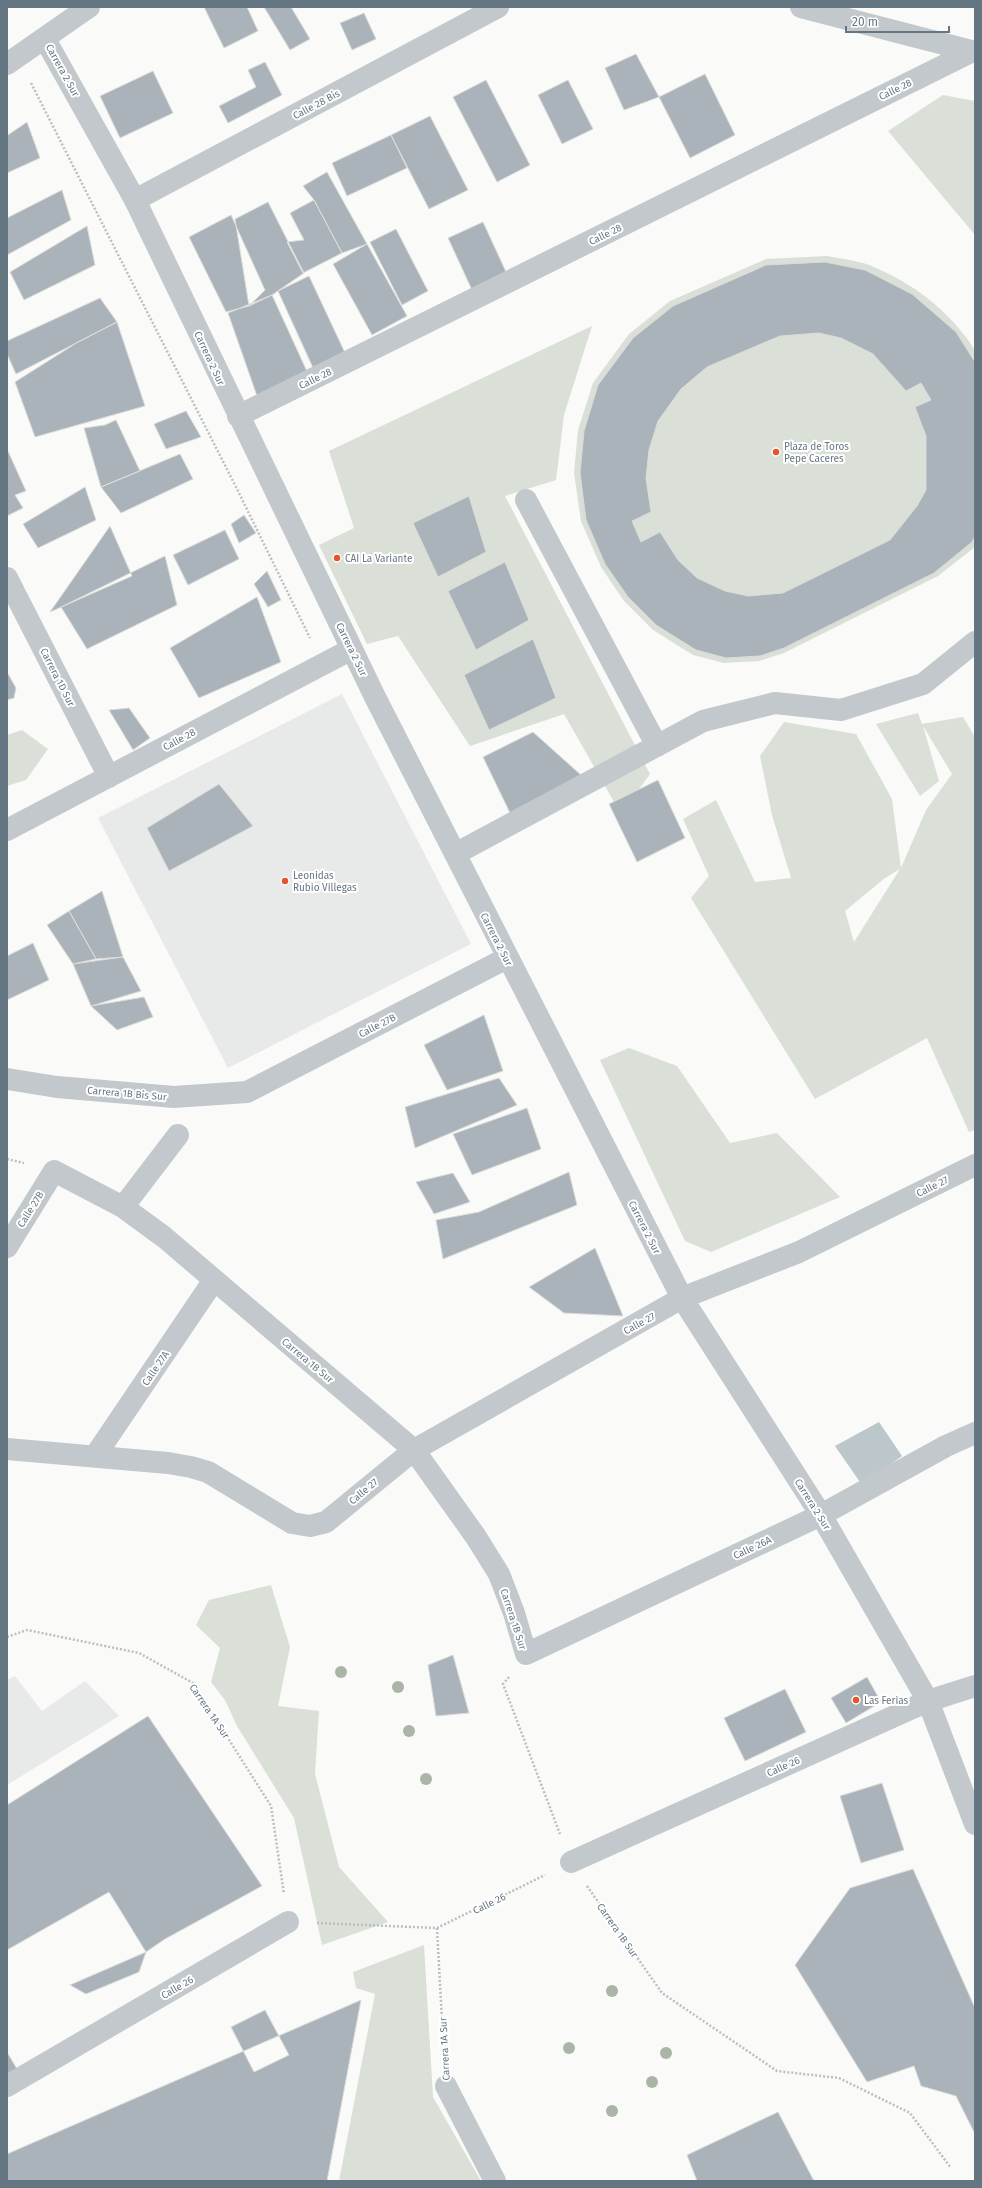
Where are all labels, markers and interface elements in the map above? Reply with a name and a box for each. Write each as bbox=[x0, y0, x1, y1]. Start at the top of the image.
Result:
scale bar bbox=[846, 8, 949, 34]
text: 20 m bbox=[852, 15, 878, 29]
street label: Carrera 2 Sur bbox=[43, 42, 82, 99]
street label: Calle 28 bbox=[877, 77, 914, 103]
street label: Calle 28 Bis bbox=[291, 87, 342, 122]
street label: Calle 28 bbox=[587, 222, 624, 248]
street label: Carrera 2 Sur bbox=[191, 330, 227, 387]
street label: Calle 28 bbox=[297, 366, 334, 392]
place label: Plaza de Toros Pepe Caceres bbox=[784, 441, 849, 465]
marker: Plaza de Toros Pepe Caceres bbox=[771, 447, 781, 457]
marker: CAI La Variante bbox=[332, 553, 342, 563]
place label: CAI La Variante bbox=[345, 553, 412, 565]
street label: Carrera 2 Sur bbox=[333, 621, 369, 678]
street label: Carrera 1D Sur bbox=[37, 646, 77, 709]
street label: Calle 28 bbox=[161, 726, 198, 753]
place label: Leonidas Rubio Villegas bbox=[293, 870, 357, 894]
marker: Leonidas Rubio Villegas bbox=[280, 876, 290, 886]
street label: Carrera 2 Sur bbox=[478, 911, 515, 968]
street label: Calle 27B bbox=[357, 1011, 398, 1040]
street label: Carrera 1B Bis Sur bbox=[87, 1085, 167, 1103]
street label: Calle 27 bbox=[915, 1174, 951, 1200]
street label: Calle 27B bbox=[15, 1189, 47, 1230]
street label: Carrera 2 Sur bbox=[626, 1199, 663, 1256]
street label: Calle 27 bbox=[622, 1310, 658, 1337]
street label: Carrera 1B Sur bbox=[279, 1336, 336, 1386]
street label: Calle 27A bbox=[140, 1349, 172, 1388]
street label: Calle 27 bbox=[347, 1476, 381, 1507]
street label: Carrera 2 Sur bbox=[792, 1477, 833, 1532]
street label: Calle 26A bbox=[731, 1534, 774, 1562]
street label: Carrera 1B Sur bbox=[498, 1587, 529, 1652]
street label: Carrera 1A Sur bbox=[187, 1682, 232, 1741]
marker: Las Ferias bbox=[851, 1695, 861, 1705]
place label: Las Ferias bbox=[864, 1695, 909, 1707]
street label: Calle 26 bbox=[765, 1754, 802, 1780]
street label: Calle 26 bbox=[471, 1891, 508, 1917]
street label: Carrera 1B Sur bbox=[594, 1901, 640, 1960]
street label: Calle 26 bbox=[159, 1974, 196, 2002]
street label: Carrera 1A Sur bbox=[437, 2017, 453, 2081]

